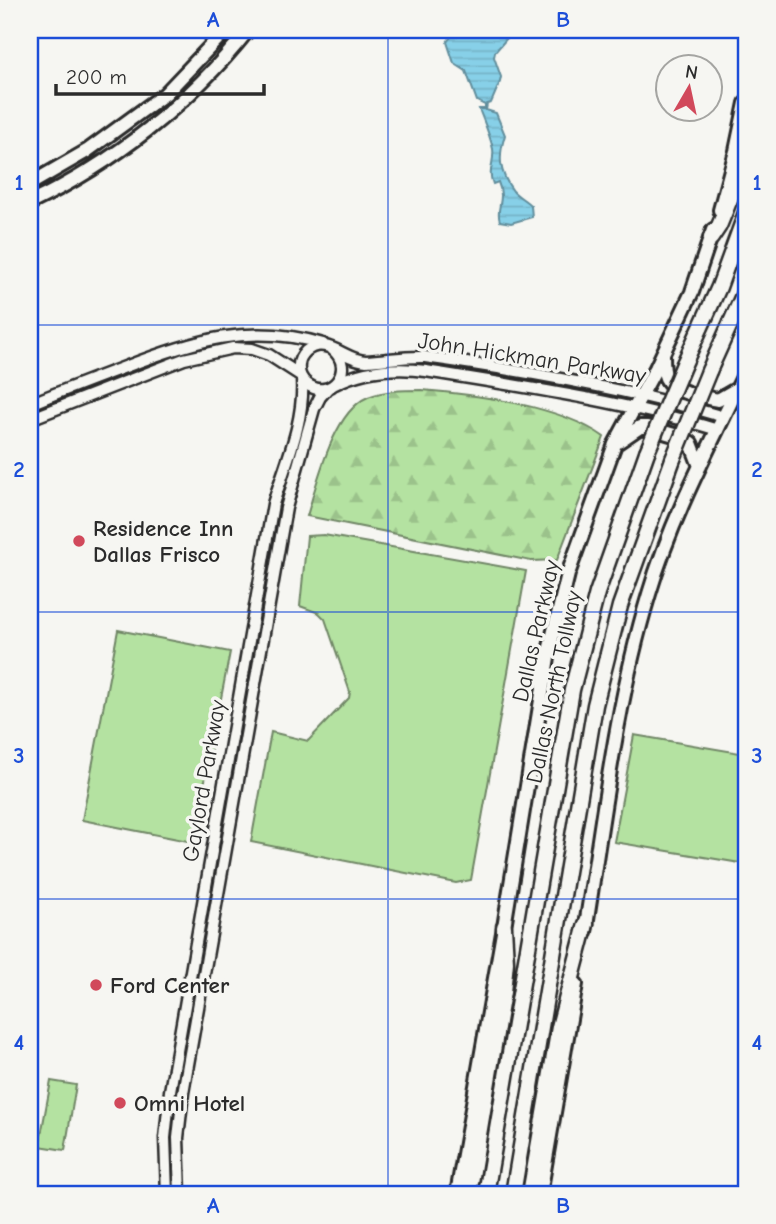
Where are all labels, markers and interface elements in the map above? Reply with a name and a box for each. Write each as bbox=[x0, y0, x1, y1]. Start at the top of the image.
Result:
text: A bbox=[207, 6, 220, 33]
text: B bbox=[556, 6, 570, 33]
scale bar bbox=[56, 52, 264, 96]
north arrow bbox=[654, 52, 724, 122]
text: N bbox=[684, 60, 699, 84]
text: 200 m bbox=[66, 65, 127, 89]
text: 1 bbox=[14, 169, 24, 196]
text: 1 bbox=[752, 169, 762, 196]
street label: John Hickman Parkway bbox=[416, 327, 649, 389]
text: 2 bbox=[13, 456, 25, 483]
text: 2 bbox=[751, 456, 763, 483]
place label: Residence Inn Dallas Frisco bbox=[93, 515, 233, 568]
marker: Residence Inn Dallas Frisco bbox=[71, 533, 87, 549]
street label: Dallas Parkway bbox=[507, 557, 566, 705]
street label: Dallas North Tollway bbox=[520, 588, 588, 786]
street label: Gaylord Parkway bbox=[176, 697, 232, 864]
text: 3 bbox=[13, 742, 25, 769]
text: 3 bbox=[751, 742, 763, 769]
place label: Ford Center bbox=[110, 972, 230, 999]
marker: Ford Center bbox=[88, 977, 104, 993]
text: 4 bbox=[14, 1029, 25, 1056]
text: 4 bbox=[752, 1029, 763, 1056]
place label: Omni Hotel bbox=[134, 1090, 245, 1117]
marker: Omni Hotel bbox=[112, 1095, 128, 1111]
text: A bbox=[207, 1192, 220, 1219]
text: B bbox=[556, 1192, 570, 1219]

